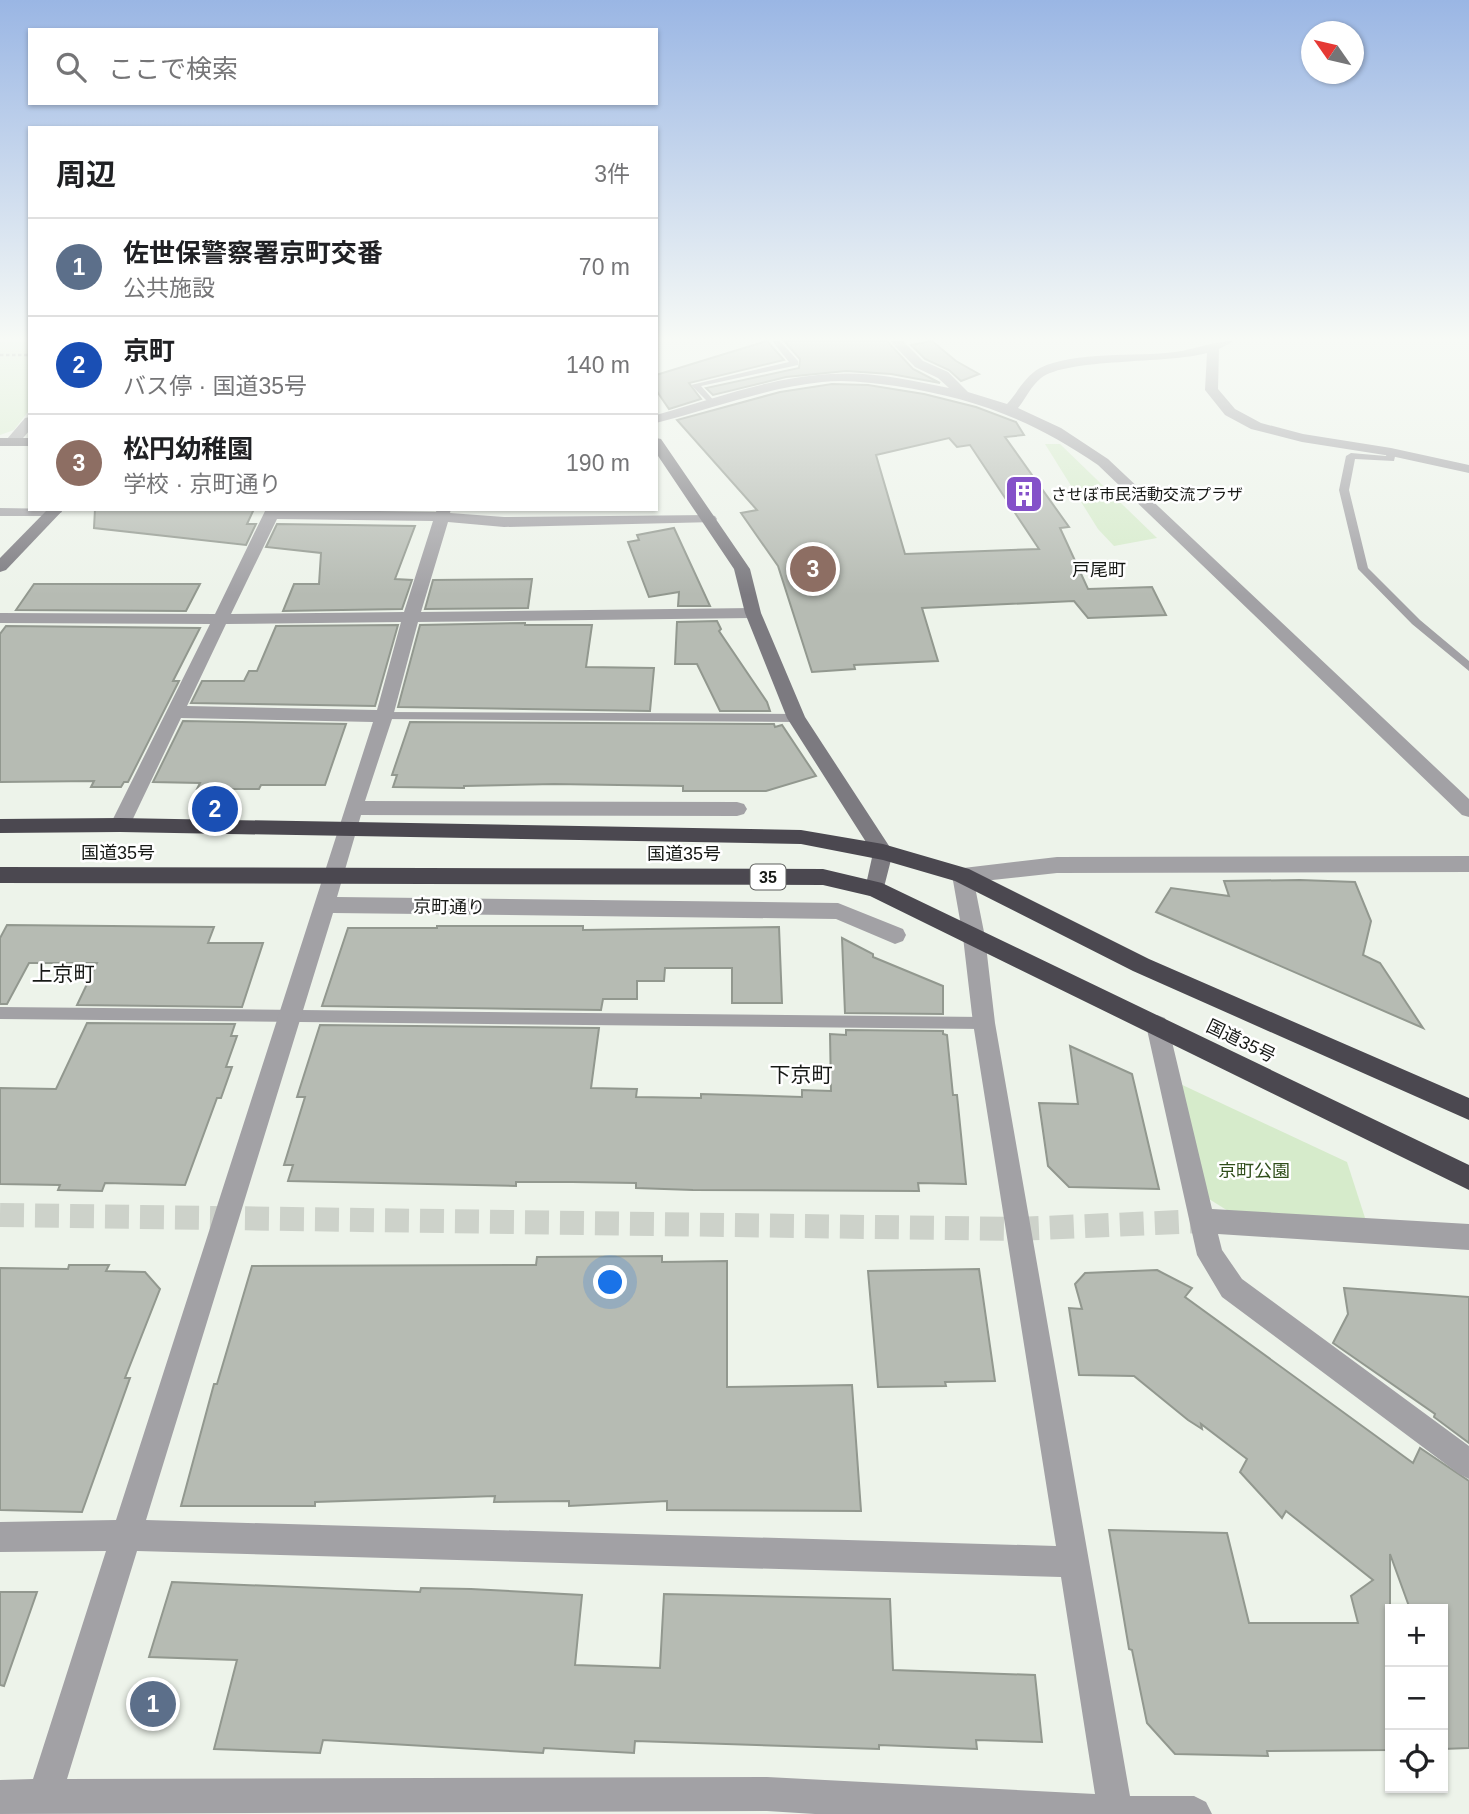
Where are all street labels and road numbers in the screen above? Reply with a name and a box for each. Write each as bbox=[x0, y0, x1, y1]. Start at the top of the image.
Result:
street label: 国道35号 bbox=[81, 843, 155, 863]
street label: 国道35号 bbox=[647, 844, 721, 864]
road number: 35 bbox=[750, 864, 786, 890]
street label: 京町通り bbox=[413, 896, 485, 918]
street label: 国道35号 bbox=[1203, 1016, 1279, 1066]

